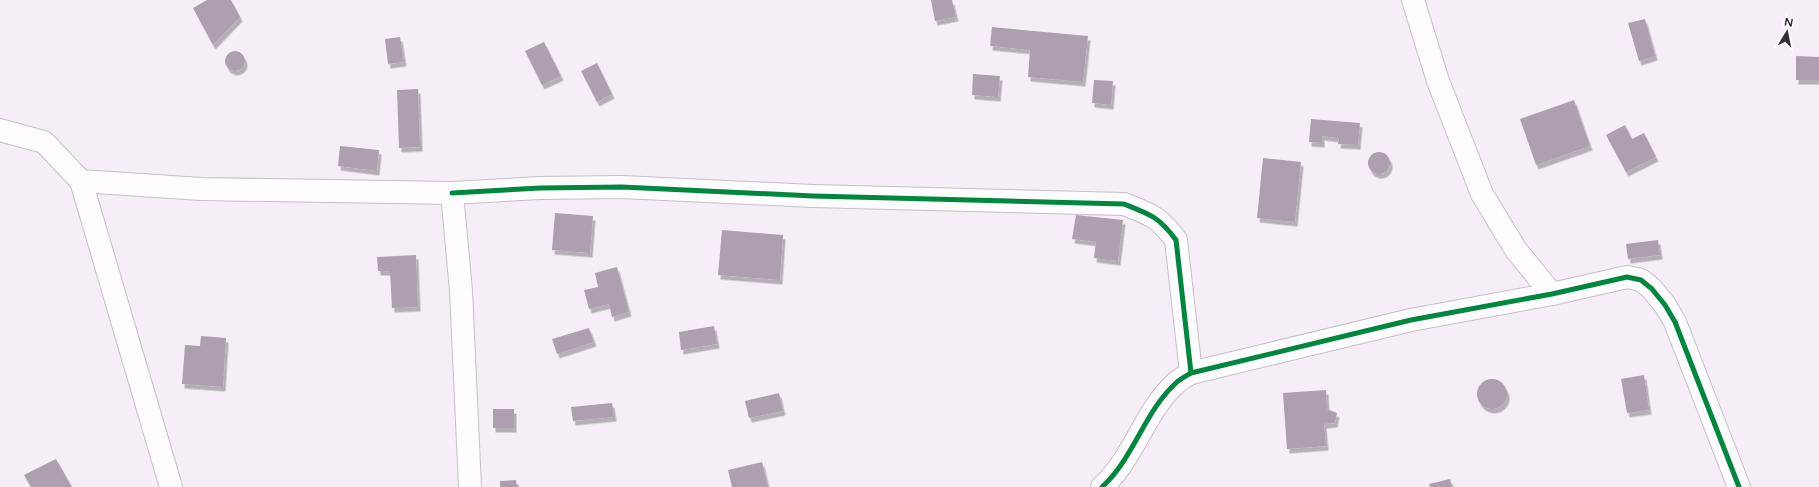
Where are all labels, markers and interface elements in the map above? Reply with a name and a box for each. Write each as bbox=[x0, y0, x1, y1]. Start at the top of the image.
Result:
north arrow bbox=[1767, 12, 1807, 52]
text: N bbox=[1783, 15, 1794, 30]

